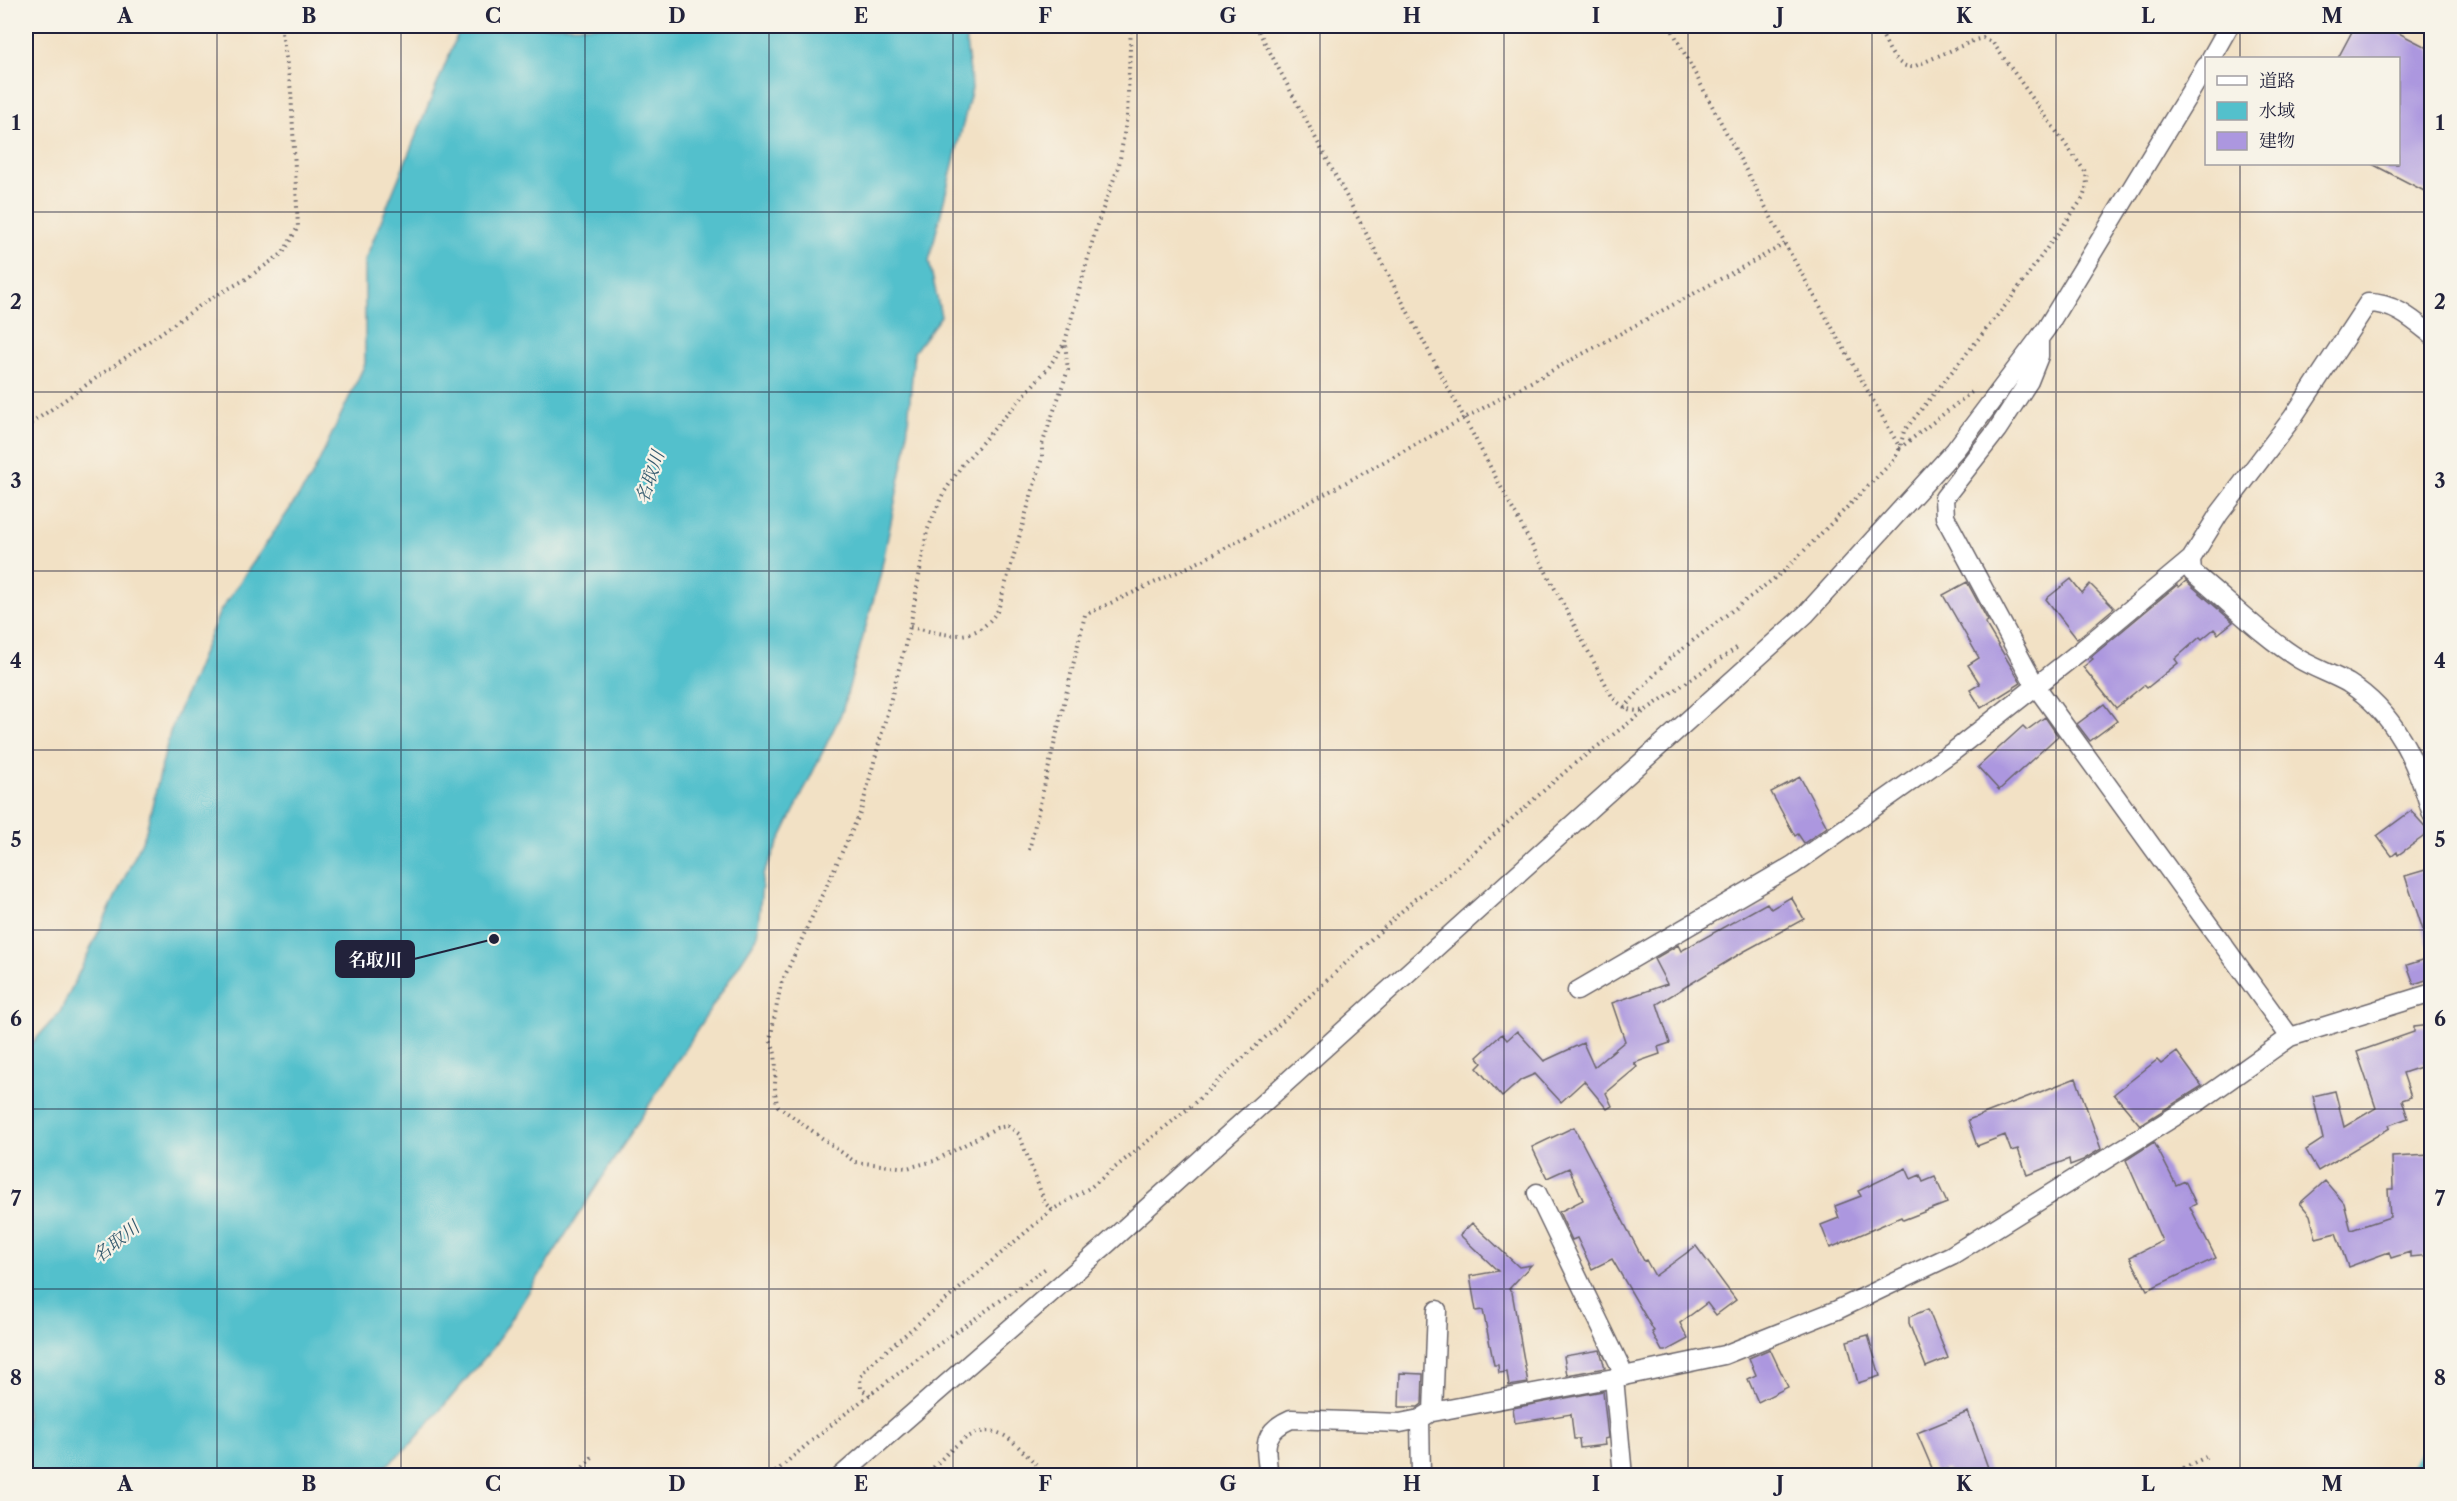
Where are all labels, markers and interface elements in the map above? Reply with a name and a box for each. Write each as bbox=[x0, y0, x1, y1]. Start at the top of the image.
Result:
text: A bbox=[116, 4, 133, 28]
text: B bbox=[302, 4, 317, 28]
text: C bbox=[485, 4, 501, 28]
text: D bbox=[668, 4, 686, 28]
text: E bbox=[854, 4, 868, 28]
text: F bbox=[1038, 4, 1052, 28]
text: G bbox=[1220, 4, 1237, 28]
text: H bbox=[1403, 4, 1421, 28]
text: I bbox=[1592, 4, 1600, 28]
text: J bbox=[1772, 4, 1784, 28]
text: K bbox=[1956, 4, 1973, 28]
text: L bbox=[2141, 4, 2155, 28]
text: M bbox=[2321, 4, 2343, 28]
legend bbox=[2205, 57, 2400, 165]
text: 道路 bbox=[2259, 70, 2295, 92]
text: 水域 bbox=[2259, 100, 2295, 122]
text: 1 bbox=[12, 111, 21, 135]
text: 1 bbox=[2436, 111, 2445, 135]
text: 建物 bbox=[2259, 130, 2295, 152]
text: 2 bbox=[10, 290, 22, 314]
text: 2 bbox=[2434, 290, 2446, 314]
water label: 名取川 bbox=[631, 446, 670, 506]
text: 3 bbox=[10, 469, 22, 493]
text: 3 bbox=[2434, 469, 2446, 493]
text: 4 bbox=[10, 649, 22, 673]
text: 4 bbox=[2434, 649, 2446, 673]
text: 5 bbox=[10, 828, 22, 852]
text: 5 bbox=[2434, 828, 2446, 852]
callout: 名取川 bbox=[336, 941, 414, 977]
text: 名取川 bbox=[348, 949, 402, 971]
text: 6 bbox=[10, 1007, 22, 1031]
text: 6 bbox=[2434, 1007, 2446, 1031]
text: 7 bbox=[11, 1187, 22, 1211]
text: 7 bbox=[2435, 1187, 2446, 1211]
water label: 名取川 bbox=[88, 1215, 145, 1268]
text: 8 bbox=[10, 1366, 22, 1390]
text: 8 bbox=[2434, 1366, 2446, 1390]
text: A bbox=[116, 1472, 133, 1496]
text: B bbox=[302, 1472, 317, 1496]
text: C bbox=[485, 1472, 501, 1496]
text: D bbox=[668, 1472, 686, 1496]
text: E bbox=[854, 1472, 868, 1496]
text: F bbox=[1038, 1472, 1052, 1496]
text: G bbox=[1220, 1472, 1237, 1496]
text: H bbox=[1403, 1472, 1421, 1496]
text: I bbox=[1592, 1472, 1600, 1496]
text: J bbox=[1772, 1472, 1784, 1496]
text: K bbox=[1956, 1472, 1973, 1496]
text: L bbox=[2141, 1472, 2155, 1496]
text: M bbox=[2321, 1472, 2343, 1496]

